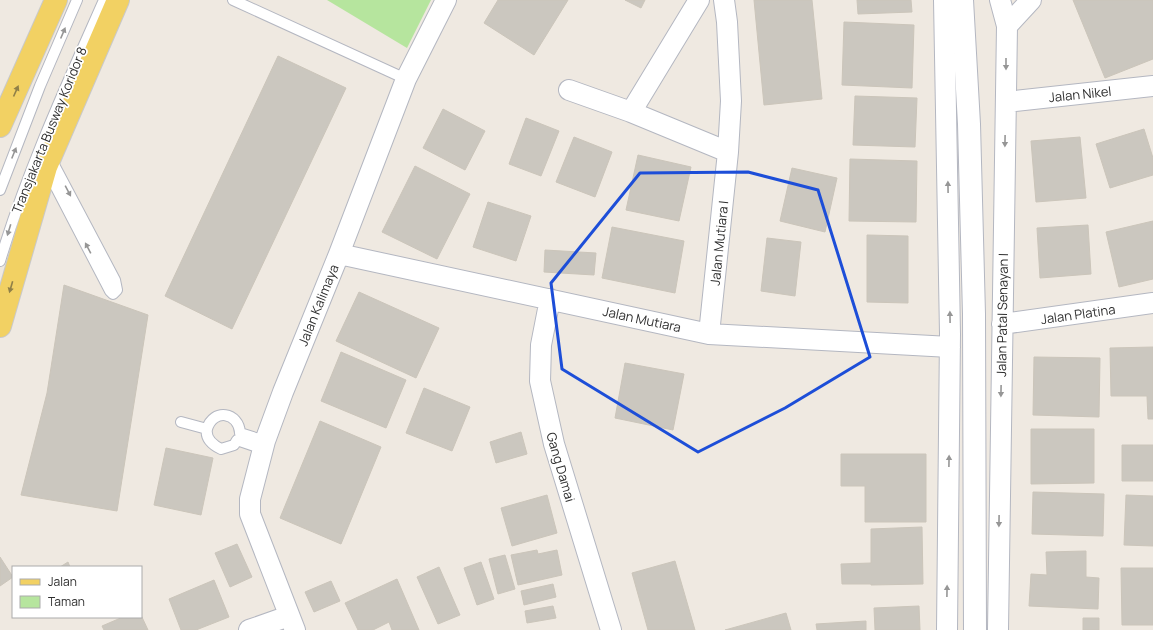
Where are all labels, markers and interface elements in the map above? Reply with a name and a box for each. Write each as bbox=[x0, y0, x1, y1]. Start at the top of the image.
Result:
one-way arrow bbox=[60, 26, 66, 38]
street label: Transjakarta Busway Koridor 8 bbox=[7, 44, 91, 216]
one-way arrow bbox=[1003, 58, 1009, 71]
street label: Jalan Nikel bbox=[1048, 82, 1112, 106]
one-way arrow bbox=[13, 85, 19, 96]
one-way arrow bbox=[1002, 135, 1009, 147]
one-way arrow bbox=[11, 147, 17, 159]
one-way arrow bbox=[945, 180, 951, 193]
one-way arrow bbox=[65, 186, 71, 197]
street label: Jalan Mutiara I bbox=[706, 200, 732, 286]
one-way arrow bbox=[6, 225, 12, 237]
one-way arrow bbox=[85, 242, 91, 254]
street label: Jalan Patal Senayan I bbox=[992, 253, 1012, 377]
street label: Jalan Kalimaya bbox=[293, 262, 343, 348]
one-way arrow bbox=[8, 281, 14, 293]
street label: Jalan Platina bbox=[1040, 300, 1116, 328]
street label: Jalan Mutiara bbox=[601, 302, 683, 336]
one-way arrow bbox=[947, 310, 953, 323]
one-way arrow bbox=[998, 385, 1004, 398]
street label: Gang Damai bbox=[542, 430, 580, 504]
one-way arrow bbox=[946, 454, 952, 467]
one-way arrow bbox=[996, 515, 1003, 527]
legend bbox=[12, 566, 142, 618]
text: Jalan bbox=[48, 573, 77, 590]
one-way arrow bbox=[944, 585, 951, 597]
text: Taman bbox=[48, 593, 85, 610]

